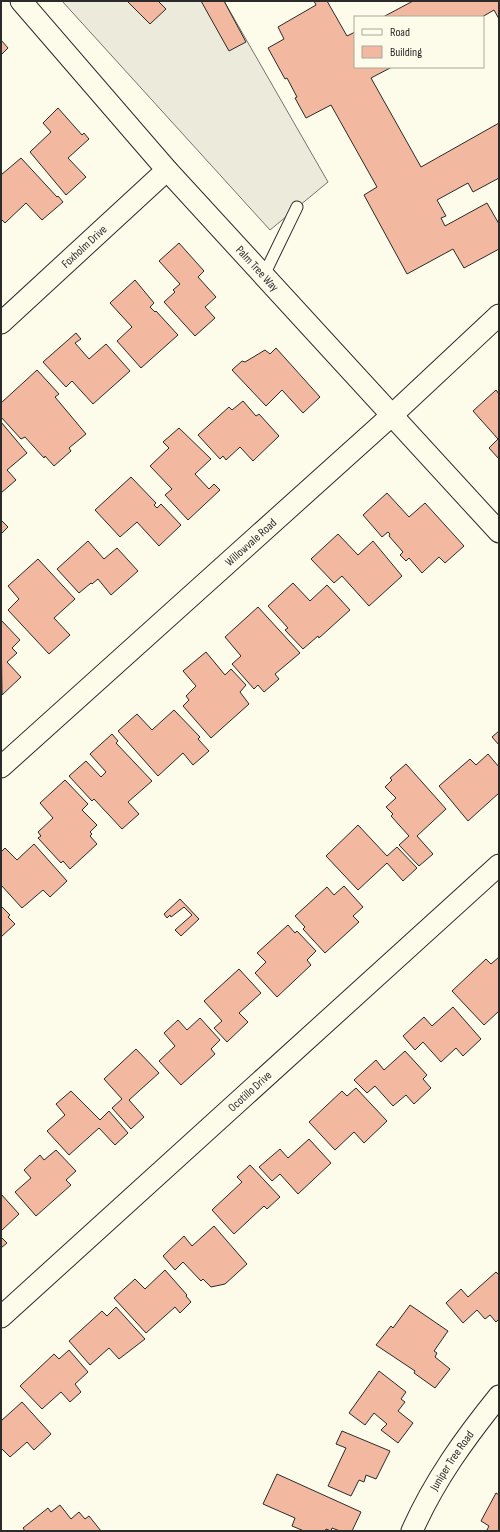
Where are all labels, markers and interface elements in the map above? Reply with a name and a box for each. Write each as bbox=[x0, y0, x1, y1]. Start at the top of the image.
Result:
legend bbox=[354, 16, 484, 68]
text: Road bbox=[390, 25, 410, 40]
text: Building bbox=[390, 45, 422, 60]
street label: Foxholm Drive bbox=[58, 222, 111, 272]
street label: Palm Tree Way bbox=[232, 243, 282, 295]
street label: Willowvale Road bbox=[222, 516, 280, 570]
street label: Ocotillo Drive bbox=[225, 1068, 275, 1115]
street label: Juniper Tree Road bbox=[426, 1428, 477, 1494]

